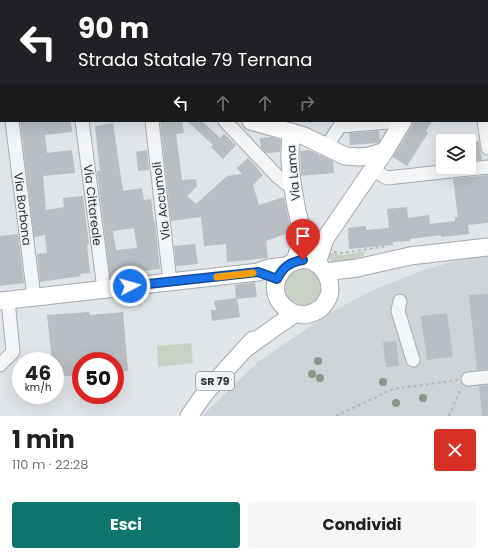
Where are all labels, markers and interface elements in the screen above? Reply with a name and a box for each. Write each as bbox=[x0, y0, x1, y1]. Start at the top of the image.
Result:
text: 90 m bbox=[78, 9, 149, 48]
icon: left bbox=[12, 16, 64, 68]
text: Strada Statale 79 Ternana bbox=[78, 47, 313, 72]
icon: left bbox=[170, 92, 192, 114]
icon: ahead bbox=[212, 92, 234, 114]
icon: ahead bbox=[254, 92, 276, 114]
icon: right bbox=[296, 92, 318, 114]
map controls bbox=[436, 134, 476, 174]
button: layers bbox=[436, 134, 476, 174]
street label: Via Lama bbox=[282, 144, 304, 202]
street label: Via Accumoli bbox=[148, 161, 174, 241]
street label: Via Cittareale bbox=[80, 163, 106, 247]
street label: Via Borbona bbox=[10, 171, 36, 247]
pin bbox=[286, 219, 320, 260]
icon: arrive bbox=[292, 225, 314, 247]
position arrow bbox=[109, 265, 151, 307]
speed limit sign: 50 bbox=[72, 352, 124, 404]
text: 46 bbox=[25, 359, 51, 387]
road number: SR 79 bbox=[196, 372, 234, 390]
text: km/h bbox=[25, 380, 51, 395]
text: 1 min bbox=[12, 423, 75, 456]
button: close bbox=[434, 429, 476, 471]
text: 110 m · 22:28 bbox=[12, 455, 88, 474]
button: Esci bbox=[12, 502, 240, 548]
button: Condividi bbox=[248, 502, 476, 548]

